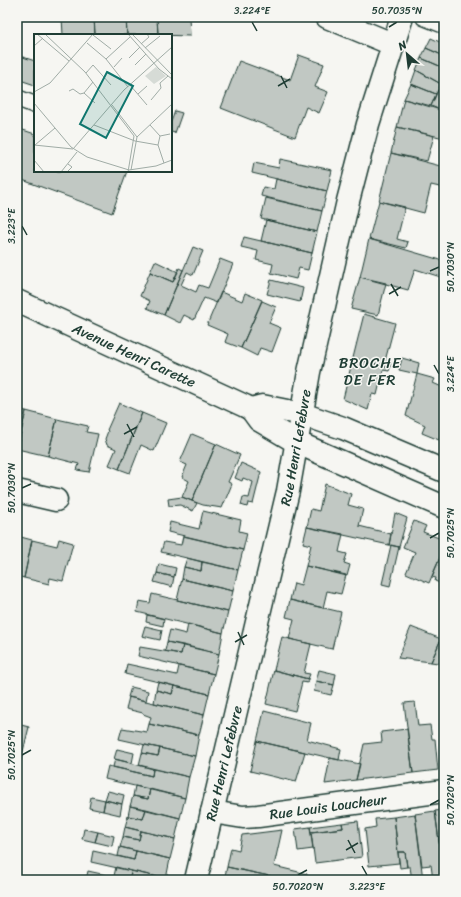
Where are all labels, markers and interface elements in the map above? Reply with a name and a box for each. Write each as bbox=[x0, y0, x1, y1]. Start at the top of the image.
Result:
text: 3.224°E bbox=[234, 2, 272, 20]
text: 50.7035°N bbox=[372, 2, 422, 20]
inset map bbox=[34, 34, 172, 172]
north arrow bbox=[387, 34, 427, 74]
text: N bbox=[394, 35, 411, 56]
text: 3.223°E bbox=[3, 207, 21, 244]
text: 50.7030°N bbox=[442, 242, 460, 292]
street label: Avenue Henri Carette bbox=[67, 316, 200, 395]
district label: BROCHE DE FER bbox=[339, 350, 402, 393]
text: 3.224°E bbox=[442, 354, 460, 392]
street label: Rue Henri Lefebvre bbox=[273, 387, 319, 508]
text: 50.7030°N bbox=[3, 463, 21, 513]
text: 50.7025°N bbox=[442, 508, 460, 558]
street label: Rue Henri Lefebvre bbox=[198, 703, 250, 824]
text: 50.7025°N bbox=[3, 730, 21, 780]
text: 50.7020°N bbox=[442, 775, 460, 825]
street label: Rue Louis Loucheur bbox=[268, 787, 389, 827]
text: 50.7020°N bbox=[273, 878, 323, 896]
text: 3.223°E bbox=[349, 878, 386, 896]

